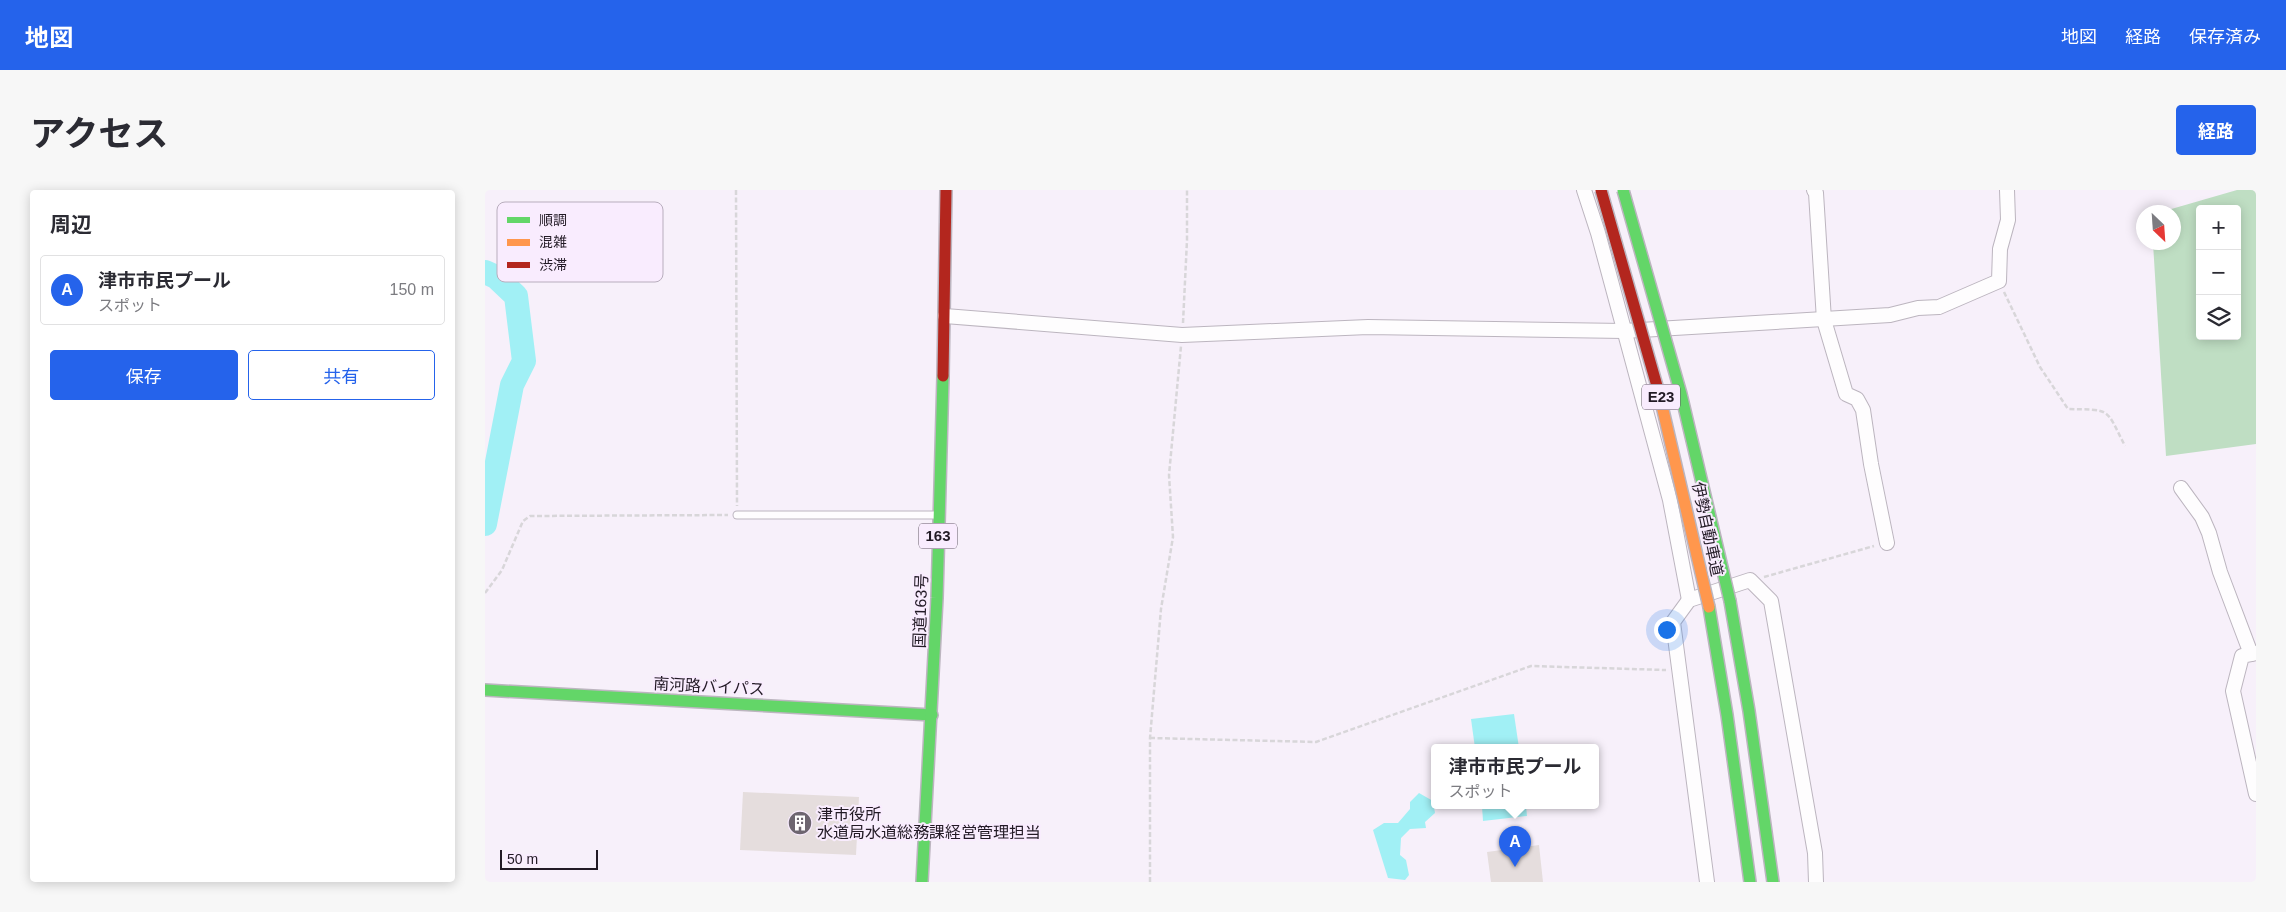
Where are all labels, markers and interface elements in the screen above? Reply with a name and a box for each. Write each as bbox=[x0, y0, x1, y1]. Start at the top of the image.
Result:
text: 地図 bbox=[25, 24, 73, 51]
text: 地図 bbox=[2061, 27, 2097, 47]
text: 経路 bbox=[2125, 27, 2161, 47]
text: 保存済み bbox=[2189, 27, 2261, 47]
button: 経路 bbox=[2176, 105, 2256, 155]
text: アクセス bbox=[30, 114, 168, 153]
legend bbox=[497, 202, 663, 282]
north arrow bbox=[2136, 205, 2181, 250]
map controls bbox=[2196, 205, 2241, 340]
button: + bbox=[2196, 205, 2241, 250]
text: 順調 bbox=[539, 212, 567, 228]
text: 周辺 bbox=[50, 213, 92, 236]
text: 混雑 bbox=[539, 234, 567, 250]
button: − bbox=[2196, 250, 2241, 295]
text: 渋滞 bbox=[539, 257, 567, 273]
text: 津市市民プール bbox=[98, 270, 231, 291]
text: A bbox=[61, 281, 73, 298]
text: 150 m bbox=[390, 281, 434, 298]
button: layers bbox=[2196, 295, 2241, 340]
text: スポット bbox=[98, 297, 162, 314]
button: 保存 bbox=[50, 350, 238, 400]
button: 共有 bbox=[248, 350, 435, 400]
road number: E23 bbox=[1642, 384, 1680, 410]
street label: 伊勢自動車道 bbox=[1689, 480, 1726, 578]
road number: 163 bbox=[919, 524, 957, 548]
street label: 国道163号 bbox=[911, 573, 930, 649]
your location bbox=[1654, 617, 1680, 643]
street label: 南河路バイパス bbox=[653, 675, 765, 698]
popup bbox=[1431, 744, 1599, 809]
text: 津市市民プール bbox=[1448, 756, 1582, 777]
text: スポット bbox=[1448, 783, 1513, 800]
place label: 津市役所 水道局水道総務課経営管理担当 bbox=[817, 806, 1041, 841]
building icon: 津市役所 水道局水道総務課経営管理担当 bbox=[787, 810, 813, 836]
pin: A bbox=[1499, 826, 1531, 867]
scale bar bbox=[500, 847, 597, 870]
text: 50 m bbox=[507, 851, 538, 867]

